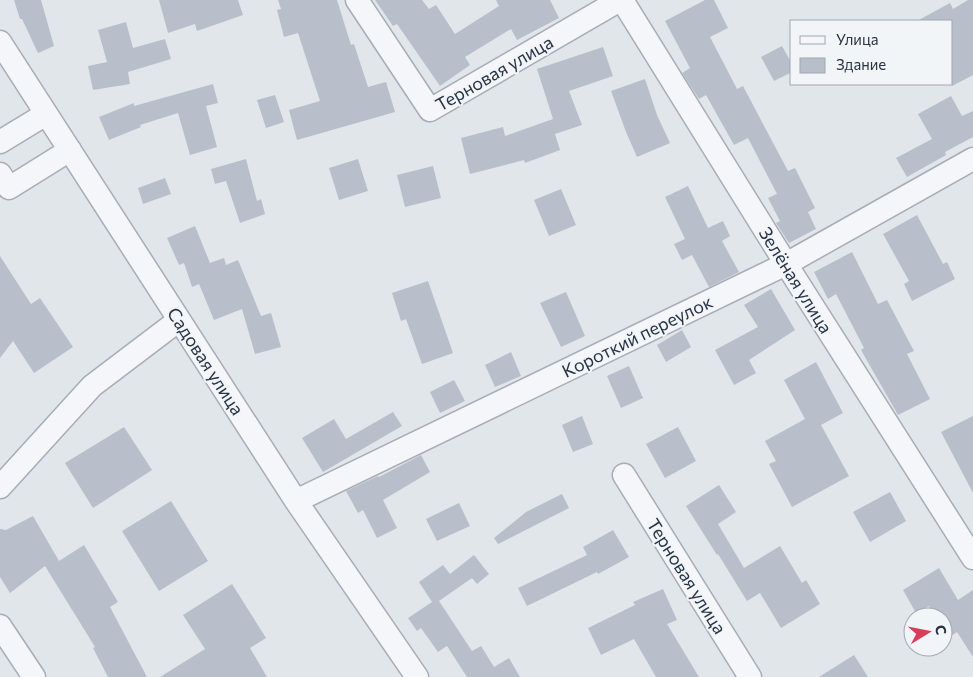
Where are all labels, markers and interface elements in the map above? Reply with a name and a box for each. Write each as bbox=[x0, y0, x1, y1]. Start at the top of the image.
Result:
legend bbox=[790, 20, 953, 85]
street label: Терновая улица bbox=[431, 30, 557, 116]
text: Улица bbox=[836, 30, 878, 48]
text: Здание bbox=[836, 55, 886, 73]
street label: Зелёная улица bbox=[754, 223, 838, 337]
street label: Короткий переулок bbox=[558, 290, 716, 382]
street label: Садовая улица bbox=[163, 303, 249, 419]
street label: Терновая улица bbox=[643, 514, 731, 638]
north arrow bbox=[903, 607, 953, 657]
text: С bbox=[932, 623, 950, 636]

